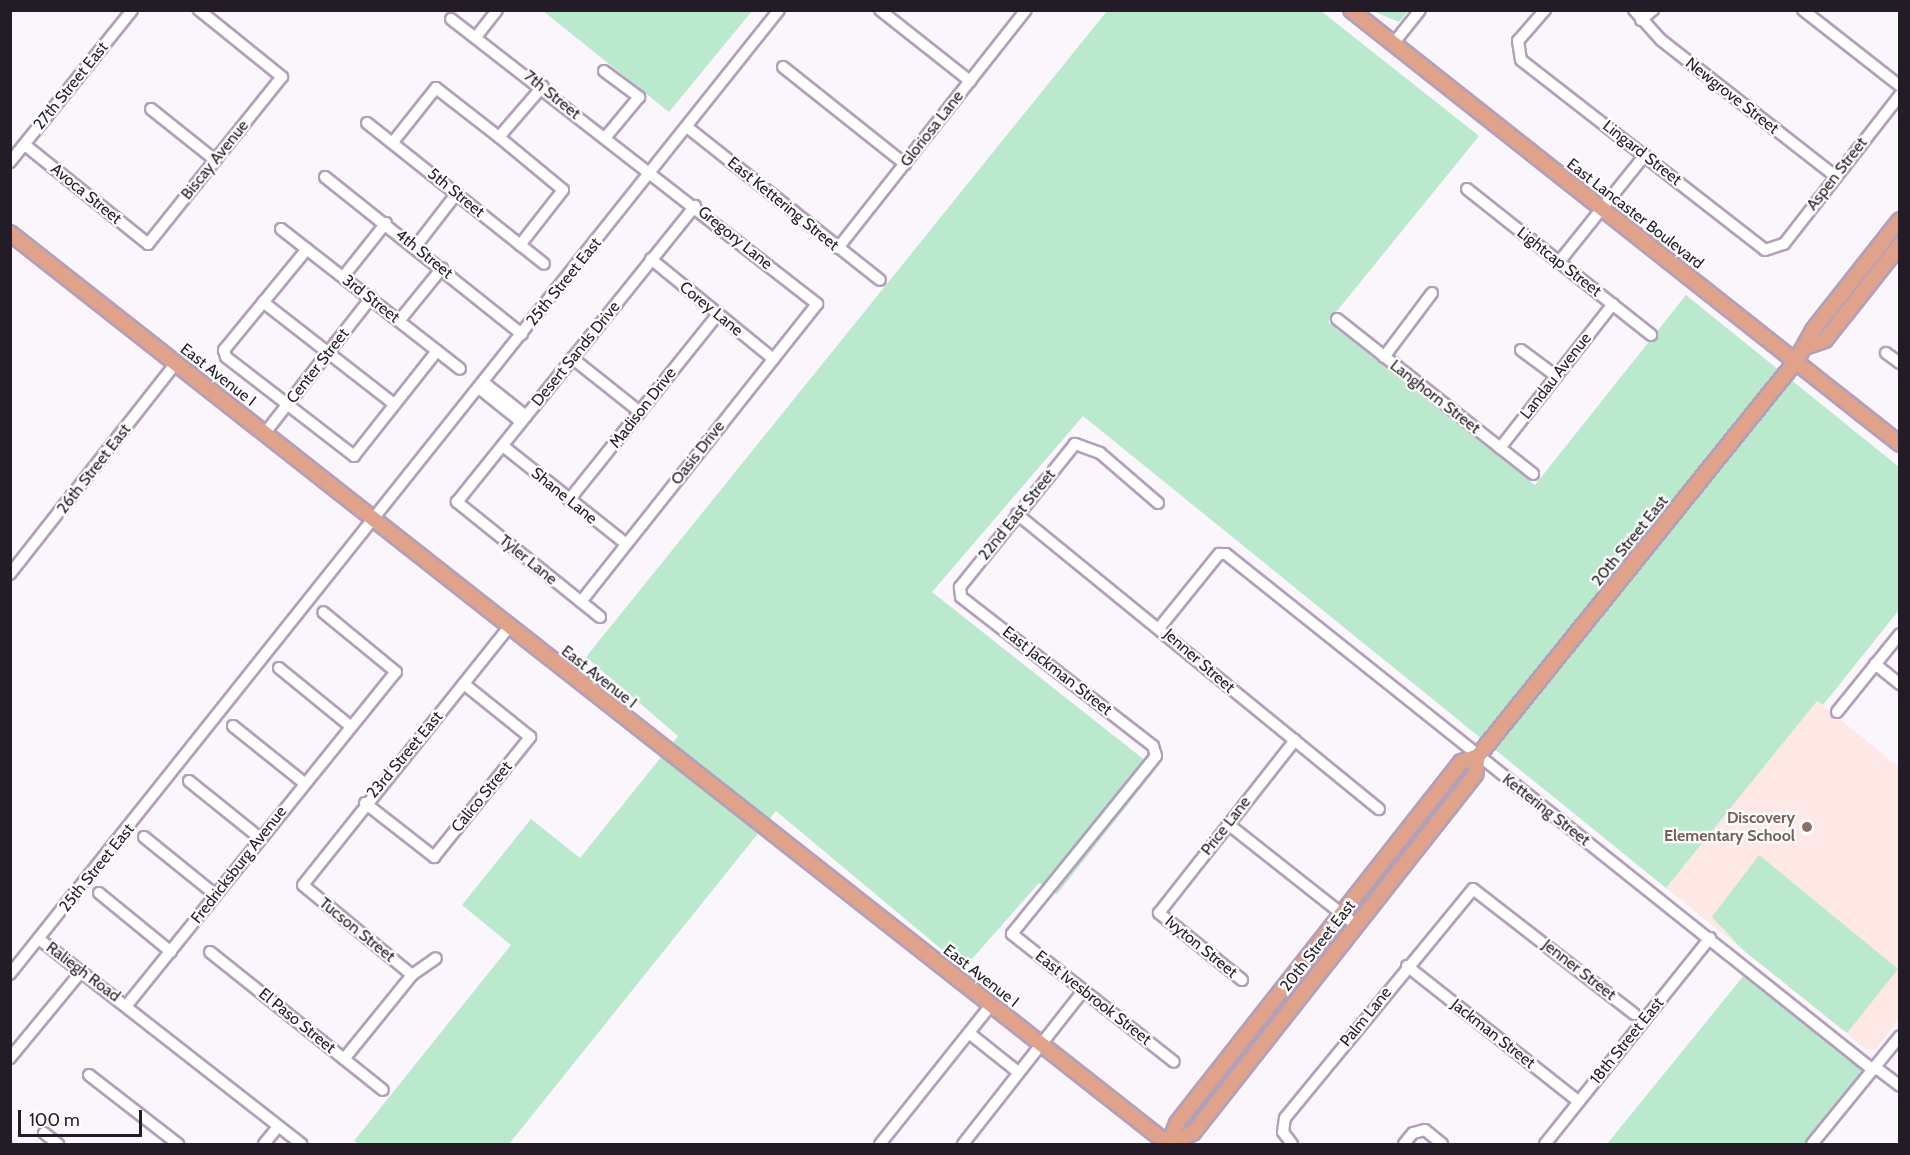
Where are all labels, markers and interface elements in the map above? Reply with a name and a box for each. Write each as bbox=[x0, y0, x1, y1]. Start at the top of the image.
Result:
street label: 27th Street East bbox=[30, 38, 112, 134]
street label: Newgrove Street bbox=[1682, 54, 1782, 138]
street label: 7th Street bbox=[520, 67, 584, 123]
street label: Gloriosa Lane bbox=[896, 87, 968, 171]
street label: Biscay Avenue bbox=[177, 116, 253, 204]
street label: Lingard Street bbox=[1599, 116, 1685, 190]
street label: Aspen Street bbox=[1803, 134, 1871, 214]
street label: East Kettering Street bbox=[723, 153, 843, 255]
street label: East Lancaster Boulevard bbox=[1563, 155, 1707, 273]
street label: Avoca Street bbox=[47, 160, 125, 228]
street label: 5th Street bbox=[424, 164, 488, 222]
street label: Gregory Lane bbox=[694, 202, 776, 274]
street label: Lightcap Street bbox=[1513, 223, 1605, 301]
street label: 4th Street bbox=[392, 225, 456, 283]
street label: 25th Street East bbox=[523, 234, 605, 330]
street label: 3rd Street bbox=[339, 271, 403, 327]
street label: Corey Lane bbox=[675, 278, 747, 340]
street label: Desert Sands Drive bbox=[528, 298, 624, 410]
street label: Center Street bbox=[283, 325, 353, 407]
street label: Landau Avenue bbox=[1516, 329, 1596, 423]
street label: East Avenue I bbox=[176, 340, 260, 410]
street label: Langhorn Street bbox=[1386, 356, 1484, 438]
street label: Madison Drive bbox=[606, 364, 680, 452]
street label: Oasis Drive bbox=[667, 417, 729, 489]
street label: 26th Street East bbox=[53, 420, 135, 518]
street label: Shane Lane bbox=[527, 464, 601, 528]
street label: 22nd East Street bbox=[974, 466, 1060, 564]
street label: 20th Street East bbox=[1588, 492, 1672, 590]
street label: Tyler Lane bbox=[495, 531, 561, 589]
street label: East Jackman Street bbox=[998, 622, 1116, 720]
street label: Jenner Street bbox=[1160, 625, 1238, 697]
street label: East Avenue I bbox=[557, 642, 641, 712]
street label: 23rd Street East bbox=[363, 708, 447, 802]
street label: Calico Street bbox=[448, 758, 516, 836]
street label: Kettering Street bbox=[1498, 770, 1594, 850]
street label: Price Lane bbox=[1197, 793, 1255, 859]
street label: Fredricksburg Avenue bbox=[187, 803, 291, 927]
place label: Discovery Elementary School bbox=[1664, 808, 1795, 846]
street label: 25th Street East bbox=[56, 820, 138, 916]
marker: Discovery Elementary School bbox=[1800, 820, 1814, 834]
street label: Tucson Street bbox=[315, 894, 399, 966]
street label: 20th Street East bbox=[1276, 897, 1360, 995]
street label: Ivyton Street bbox=[1161, 912, 1241, 982]
street label: Jenner Street bbox=[1538, 935, 1620, 1005]
street label: Raliegh Road bbox=[42, 938, 124, 1006]
street label: East Avenue I bbox=[939, 941, 1023, 1011]
street label: East Ivesbrook Street bbox=[1031, 947, 1155, 1049]
street label: Palm Lane bbox=[1336, 983, 1396, 1051]
street label: El Paso Street bbox=[255, 984, 339, 1058]
street label: 18th Street East bbox=[1586, 994, 1668, 1088]
street label: Jackman Street bbox=[1447, 995, 1539, 1073]
scale bar bbox=[21, 1098, 146, 1136]
text: 100 m bbox=[29, 1109, 80, 1131]

